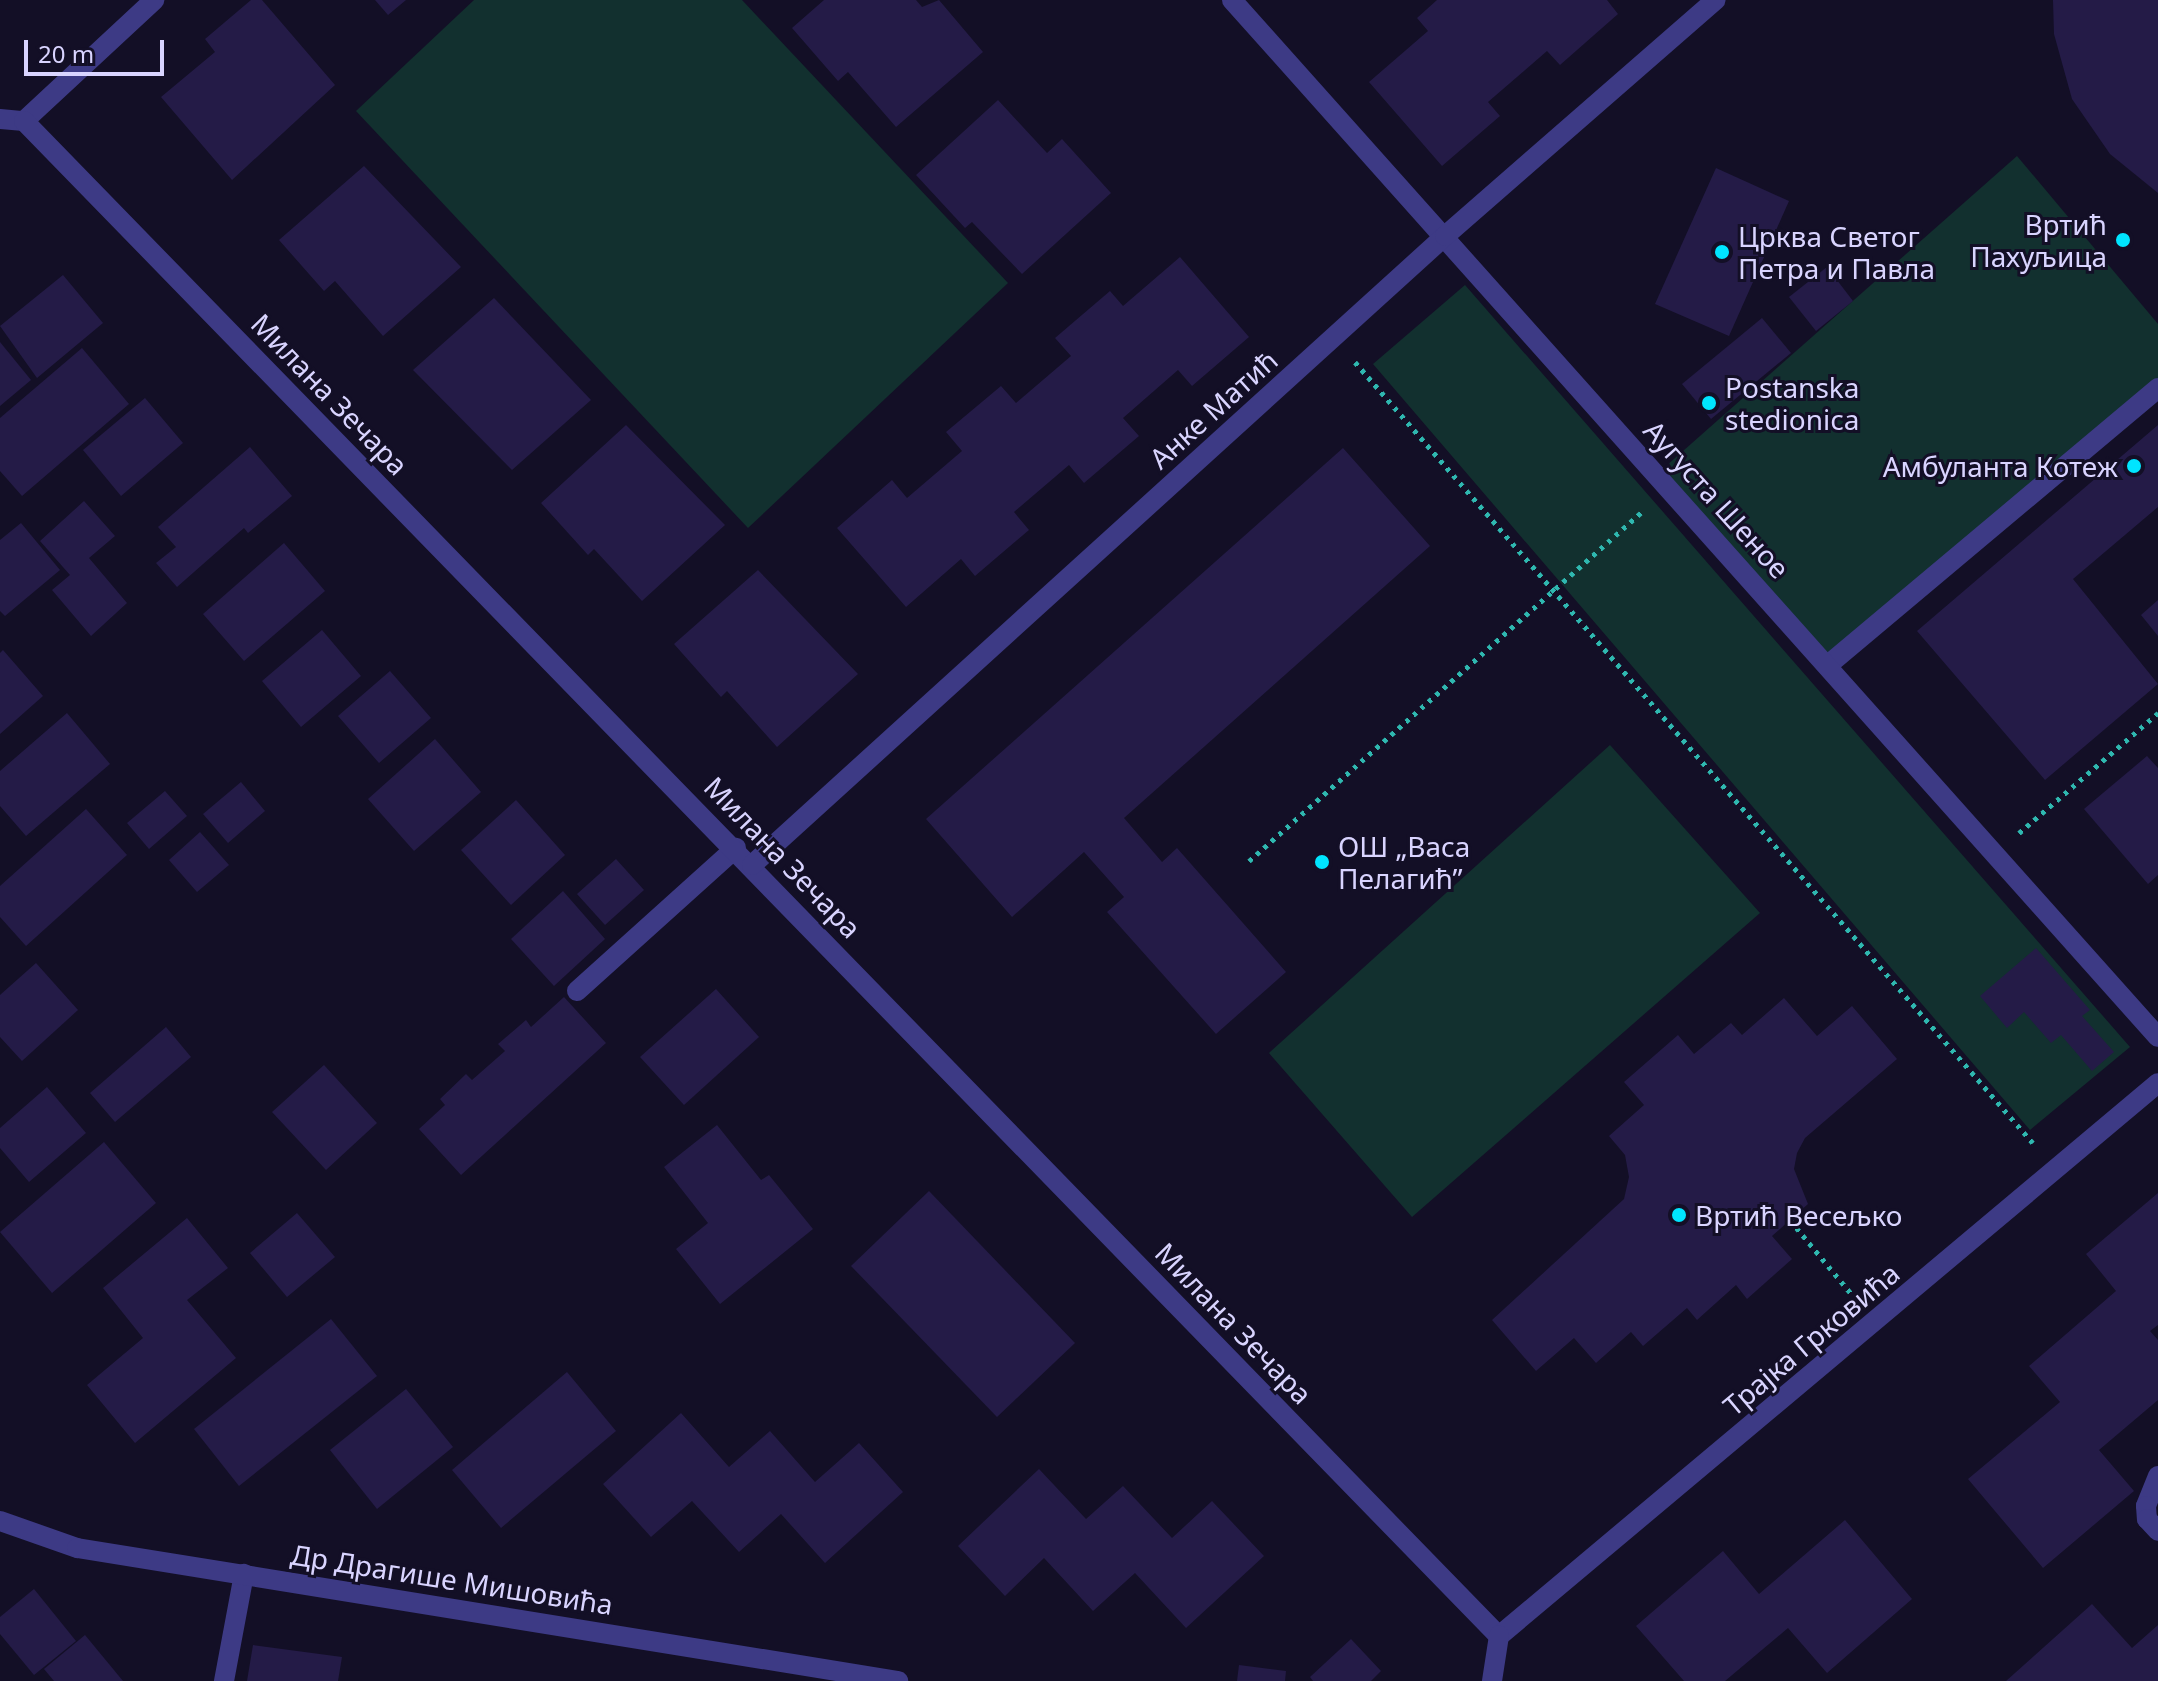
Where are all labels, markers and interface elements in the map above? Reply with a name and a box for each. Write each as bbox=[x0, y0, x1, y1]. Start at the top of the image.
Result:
scale bar bbox=[28, 24, 168, 74]
text: 20 m bbox=[38, 37, 94, 70]
place label: Вртић Пахуљица bbox=[1970, 207, 2107, 273]
place label: Црква Светог Петра и Павла bbox=[1738, 219, 1935, 285]
marker: Вртић Пахуљица bbox=[2114, 231, 2132, 249]
marker: Црква Светог Петра и Павла bbox=[1713, 243, 1731, 261]
street label: Милана Зечара bbox=[245, 307, 415, 481]
street label: Анке Матић bbox=[1142, 343, 1284, 475]
place label: Postanska stedionica bbox=[1725, 370, 1859, 436]
marker: Postanska stedionica bbox=[1700, 394, 1718, 412]
street label: Аугуста Шеное bbox=[1637, 413, 1797, 585]
place label: Амбуланта Котеж bbox=[1883, 449, 2118, 483]
marker: Амбуланта Котеж bbox=[2125, 457, 2143, 475]
street label: Милана Зечара bbox=[698, 770, 868, 944]
place label: ОШ „Васа Пелагић” bbox=[1338, 829, 1470, 895]
marker: ОШ „Васа Пелагић” bbox=[1313, 853, 1331, 871]
place label: Вртић Весељко bbox=[1695, 1198, 1902, 1232]
marker: Вртић Весељко bbox=[1670, 1206, 1688, 1224]
street label: Милана Зечара bbox=[1149, 1236, 1319, 1410]
street label: Трајка Грковића bbox=[1716, 1256, 1906, 1422]
street label: Др Драгише Мишовића bbox=[289, 1537, 615, 1621]

